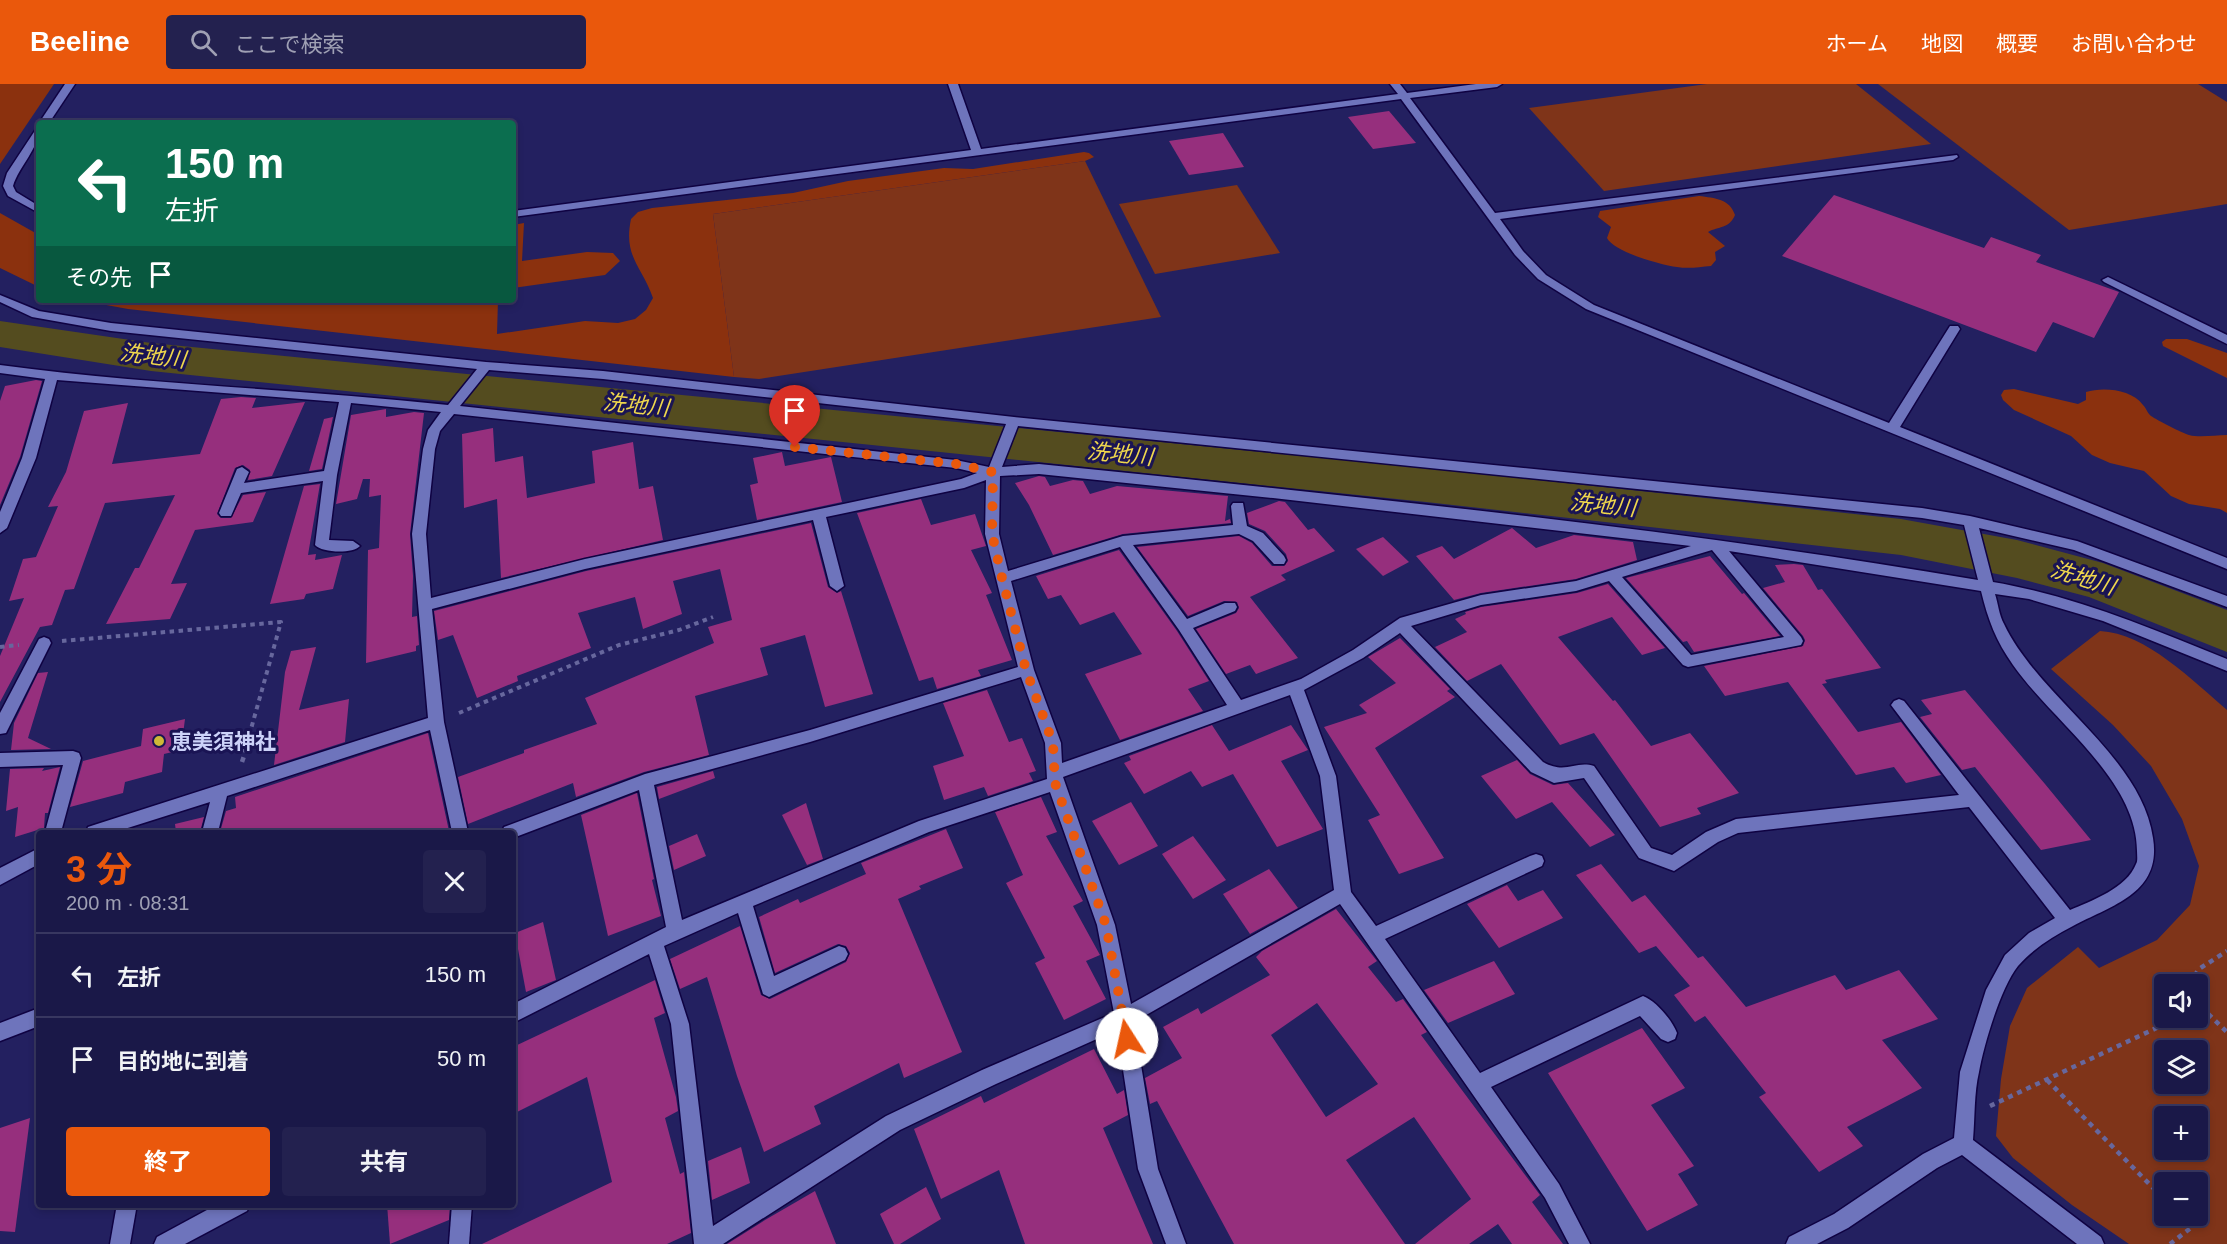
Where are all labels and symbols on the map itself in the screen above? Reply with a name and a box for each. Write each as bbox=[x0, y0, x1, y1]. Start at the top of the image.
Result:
water label: 洗地川 bbox=[119, 340, 189, 373]
pin bbox=[769, 385, 820, 447]
water label: 洗地川 bbox=[602, 389, 672, 421]
water label: 洗地川 bbox=[1086, 438, 1156, 470]
water label: 洗地川 bbox=[1569, 489, 1639, 521]
water label: 洗地川 bbox=[2048, 556, 2120, 600]
place label: 恵美須神社 bbox=[171, 730, 276, 753]
marker: 恵美須神社 bbox=[152, 734, 166, 748]
position arrow bbox=[1095, 1007, 1159, 1071]

